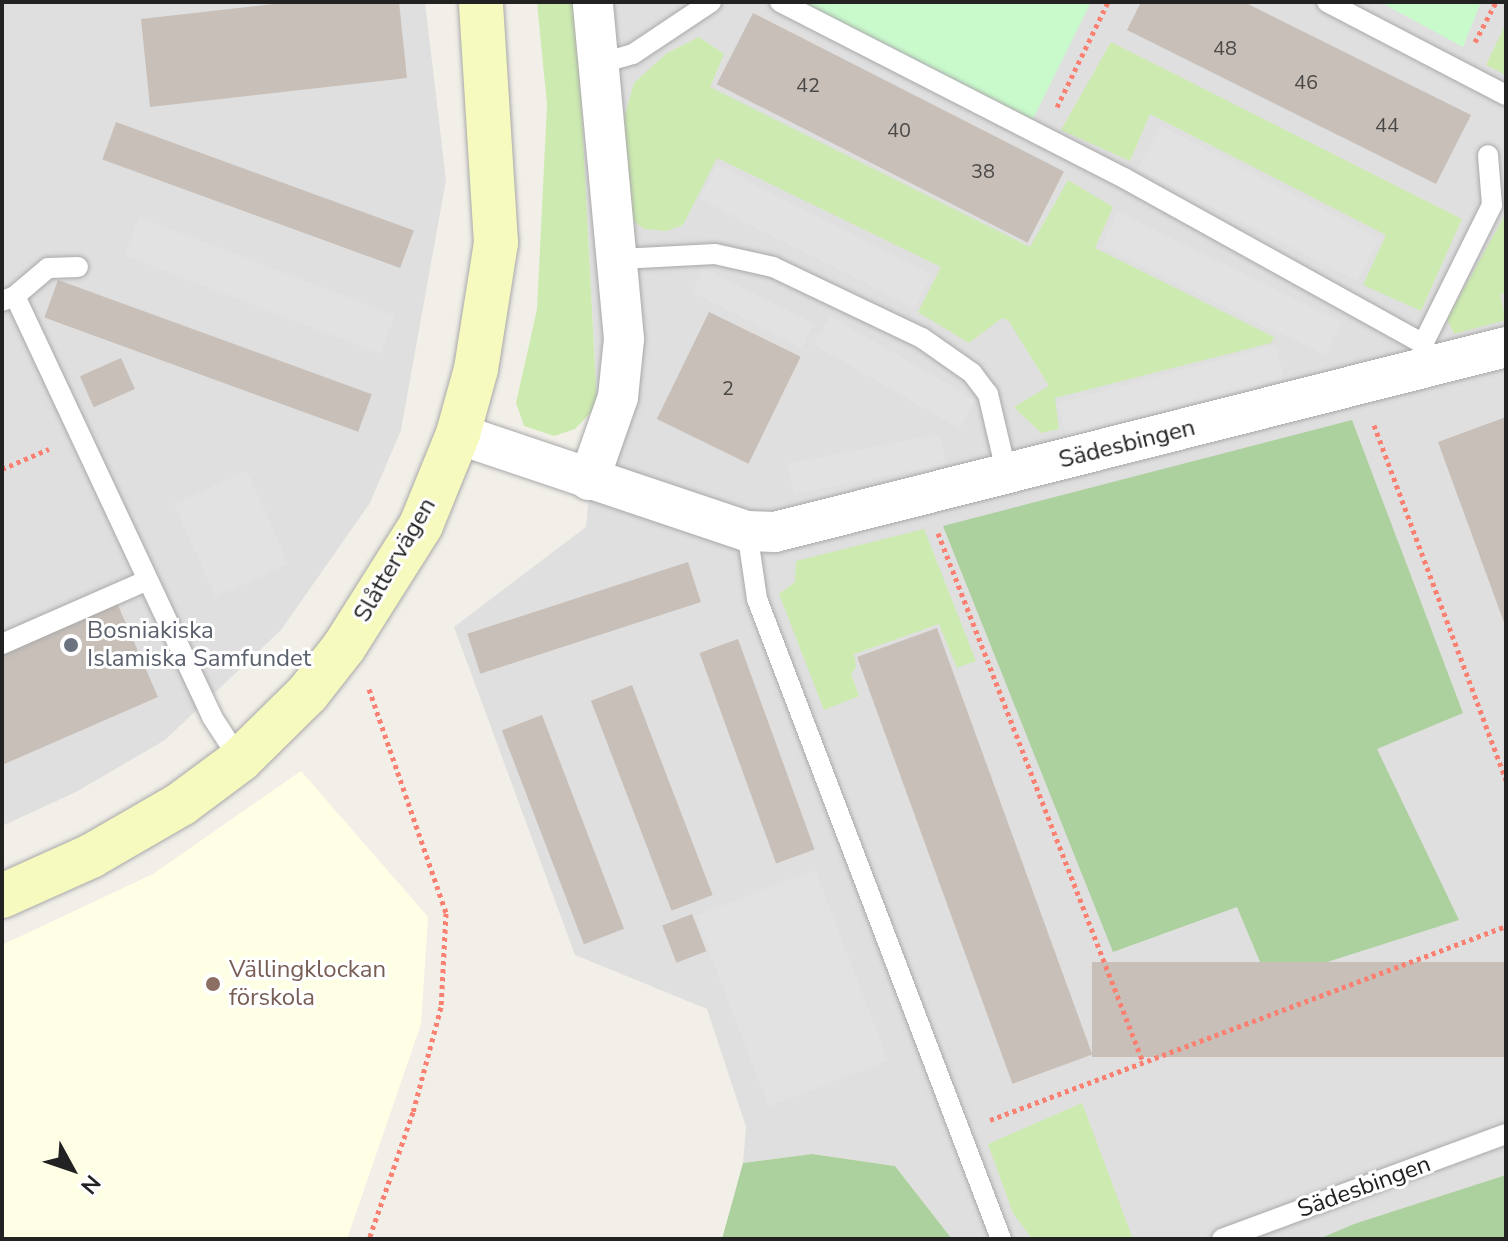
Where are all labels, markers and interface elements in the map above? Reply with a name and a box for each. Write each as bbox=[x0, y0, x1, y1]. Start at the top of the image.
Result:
house number: 48 bbox=[1213, 36, 1237, 60]
house number: 46 bbox=[1294, 70, 1318, 94]
house number: 42 bbox=[796, 73, 820, 97]
house number: 44 bbox=[1375, 113, 1399, 137]
house number: 40 bbox=[887, 118, 911, 142]
house number: 38 bbox=[971, 159, 995, 183]
house number: 2 bbox=[722, 376, 734, 400]
street label: Sädesbingen bbox=[1056, 413, 1198, 475]
street label: Slåttervägen bbox=[348, 493, 442, 627]
place label: Bosniakiska Islamiska Samfundet bbox=[87, 617, 311, 673]
marker: Bosniakiska Islamiska Samfundet bbox=[62, 636, 80, 654]
place label: Vällingklockan förskola bbox=[229, 956, 386, 1012]
marker: Vällingklockan förskola bbox=[204, 975, 222, 993]
north arrow bbox=[32, 1129, 112, 1209]
street label: Sädesbingen bbox=[1294, 1150, 1434, 1224]
text: N bbox=[74, 1168, 107, 1200]

